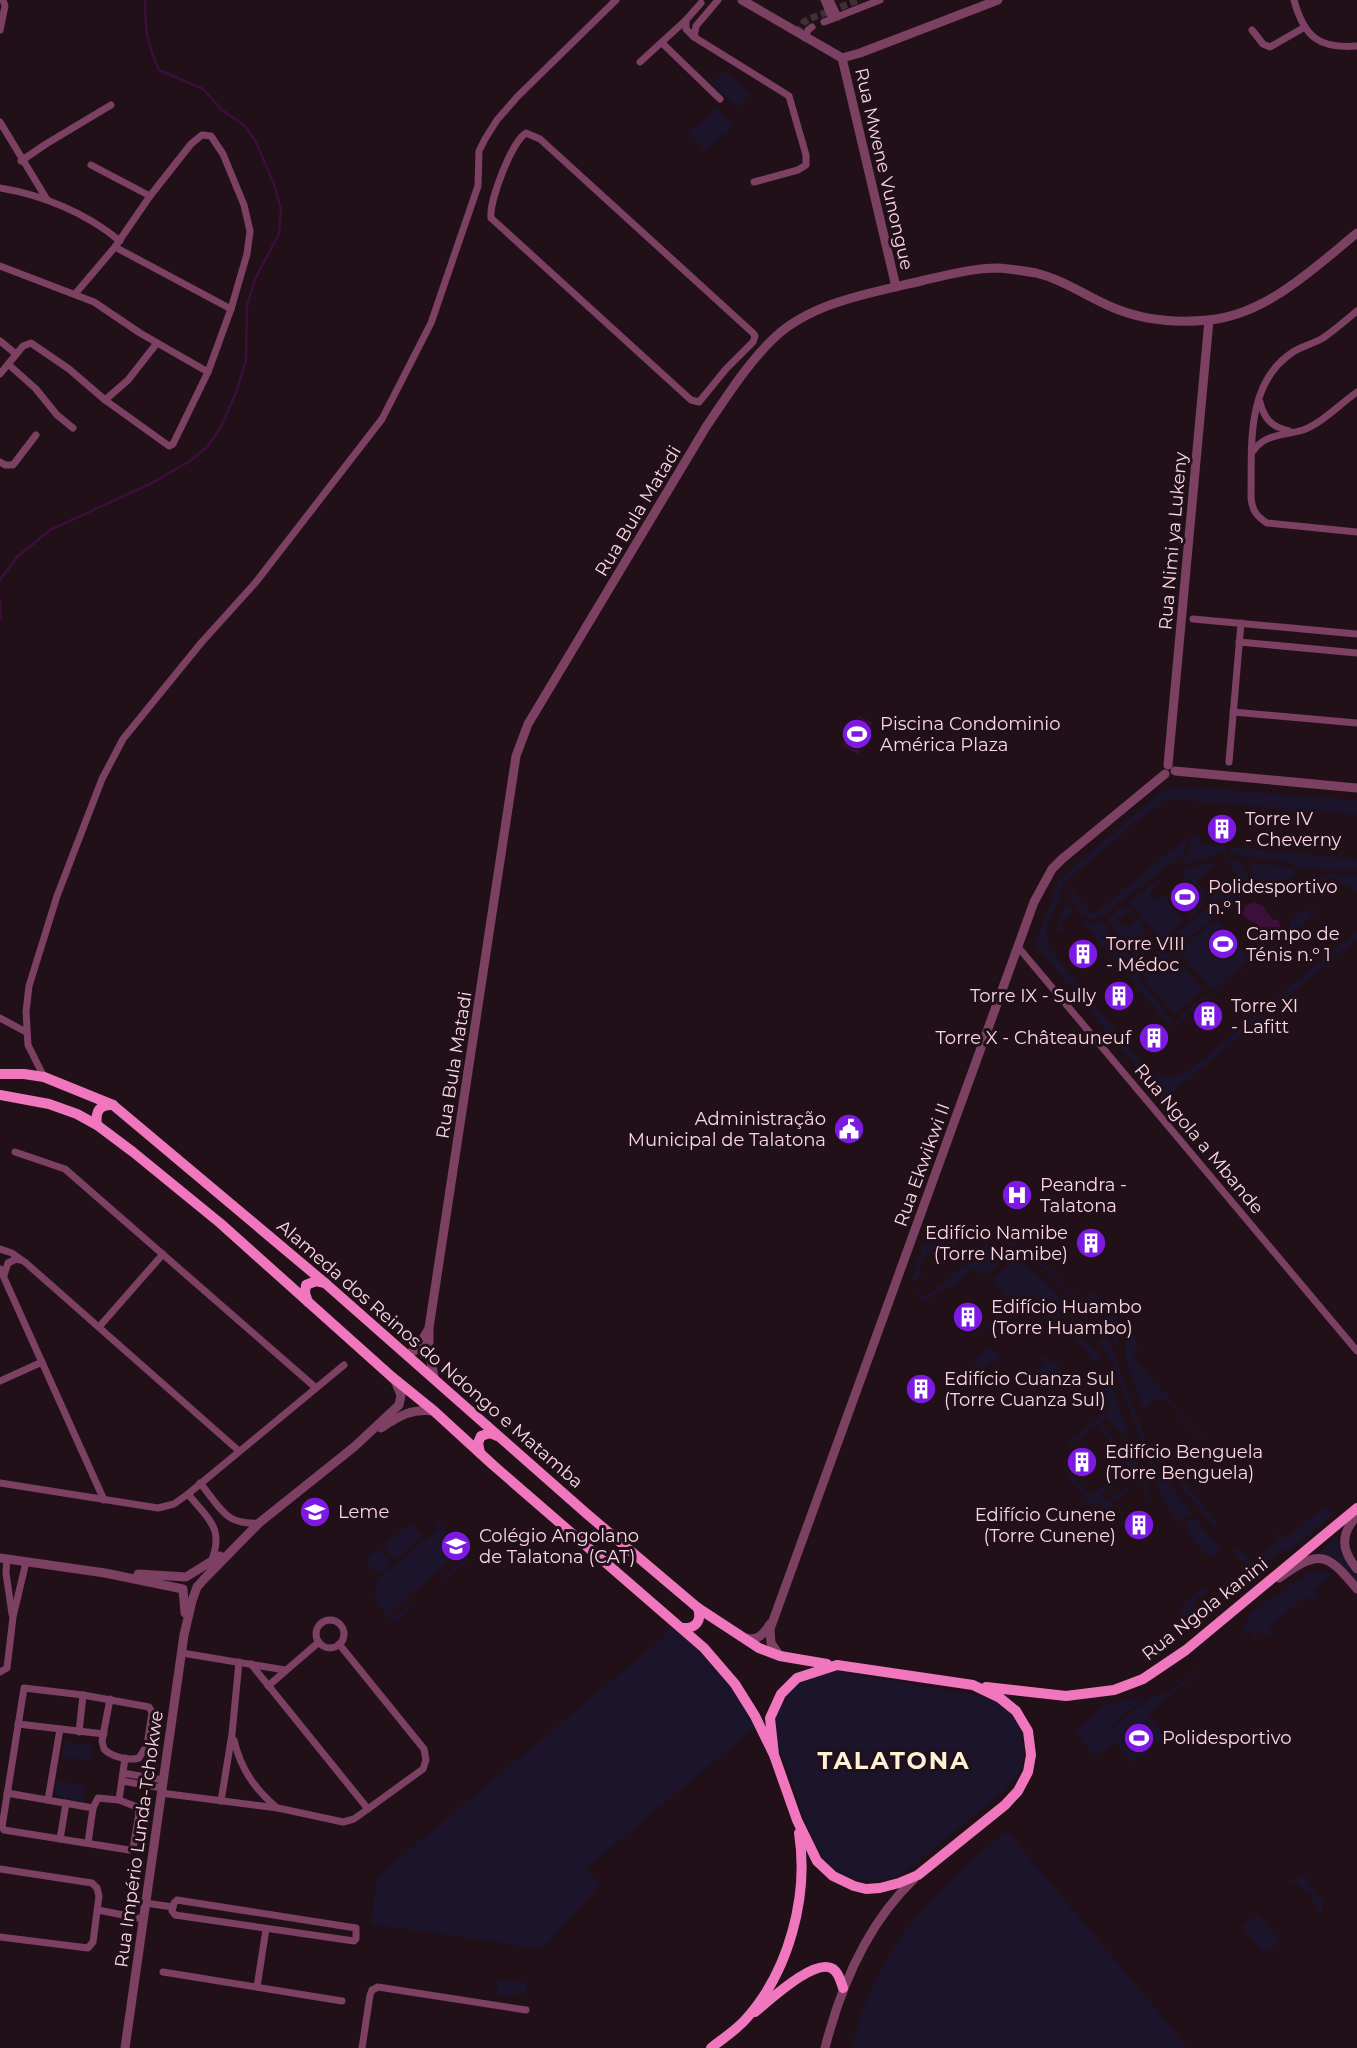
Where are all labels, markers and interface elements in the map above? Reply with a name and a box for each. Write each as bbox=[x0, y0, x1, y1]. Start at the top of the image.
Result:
street label: Rua Mwene Vunongue bbox=[850, 66, 918, 272]
street label: Rua Bula Matadi bbox=[590, 442, 686, 580]
street label: Rua Nimi ya Lukeny bbox=[1154, 451, 1192, 631]
place label: Piscina Condominio América Plaza bbox=[880, 713, 1060, 756]
sports icon: Piscina Condominio América Plaza bbox=[840, 717, 874, 751]
place label: Torre IV - Cheverny bbox=[1245, 808, 1341, 851]
building icon: Torre IV - Cheverny bbox=[1205, 812, 1239, 846]
place label: Polidesportivo n.º 1 bbox=[1208, 876, 1337, 919]
sports icon: Polidesportivo n.º 1 bbox=[1168, 880, 1202, 914]
place label: Campo de Ténis n.º 1 bbox=[1246, 923, 1340, 966]
sports icon: Campo de Ténis n.º 1 bbox=[1206, 927, 1240, 961]
place label: Torre VIII - Médoc bbox=[1106, 933, 1185, 976]
building icon: Torre VIII - Médoc bbox=[1066, 937, 1100, 971]
building icon: Torre IX - Sully bbox=[1102, 979, 1136, 1013]
place label: Torre IX - Sully bbox=[970, 985, 1096, 1007]
street label: Rua Bula Matadi bbox=[432, 990, 476, 1140]
place label: Torre XI - Lafitt bbox=[1231, 995, 1298, 1038]
building icon: Torre XI - Lafitt bbox=[1191, 999, 1225, 1033]
building icon: Torre X - Châteauneuf bbox=[1137, 1021, 1171, 1055]
place label: Torre X - Châteauneuf bbox=[936, 1027, 1132, 1049]
street label: Rua Ngola a Mbande bbox=[1130, 1059, 1268, 1219]
street label: Rua Ekwikwi II bbox=[889, 1100, 955, 1230]
place label: Administração Municipal de Talatona bbox=[628, 1108, 826, 1151]
public building icon: Administração Municipal de Talatona bbox=[832, 1112, 866, 1146]
place label: Peandra - Talatona bbox=[1040, 1174, 1127, 1217]
hospital icon: Peandra - Talatona bbox=[1000, 1178, 1034, 1212]
street label: Alameda dos Reinos do Ndongo e Matamba bbox=[273, 1215, 587, 1493]
place label: Edifício Namibe (Torre Namibe) bbox=[925, 1222, 1068, 1265]
building icon: Edifício Namibe (Torre Namibe) bbox=[1074, 1226, 1108, 1260]
place label: Edifício Huambo (Torre Huambo) bbox=[991, 1296, 1142, 1339]
building icon: Edifício Huambo (Torre Huambo) bbox=[951, 1300, 985, 1334]
place label: Edifício Cuanza Sul (Torre Cuanza Sul) bbox=[944, 1368, 1115, 1411]
building icon: Edifício Cuanza Sul (Torre Cuanza Sul) bbox=[904, 1372, 938, 1406]
place label: Edifício Benguela (Torre Benguela) bbox=[1105, 1441, 1263, 1484]
building icon: Edifício Benguela (Torre Benguela) bbox=[1065, 1445, 1099, 1479]
school or university icon: Leme bbox=[298, 1495, 332, 1529]
place label: Leme bbox=[338, 1501, 389, 1523]
place label: Edifício Cunene (Torre Cunene) bbox=[975, 1504, 1116, 1547]
building icon: Edifício Cunene (Torre Cunene) bbox=[1122, 1508, 1156, 1542]
place label: Colégio Angolano de Talatona (CAT) bbox=[479, 1525, 639, 1568]
school or university icon: Colégio Angolano de Talatona (CAT) bbox=[439, 1529, 473, 1563]
street label: Rua Ngola kanini bbox=[1138, 1553, 1272, 1665]
street label: Rua Império Lunda-Tchokwe bbox=[110, 1709, 168, 1969]
sports icon: Polidesportivo bbox=[1122, 1721, 1156, 1755]
place label: Polidesportivo bbox=[1162, 1727, 1291, 1749]
district label: TALATONA bbox=[817, 1746, 971, 1775]

